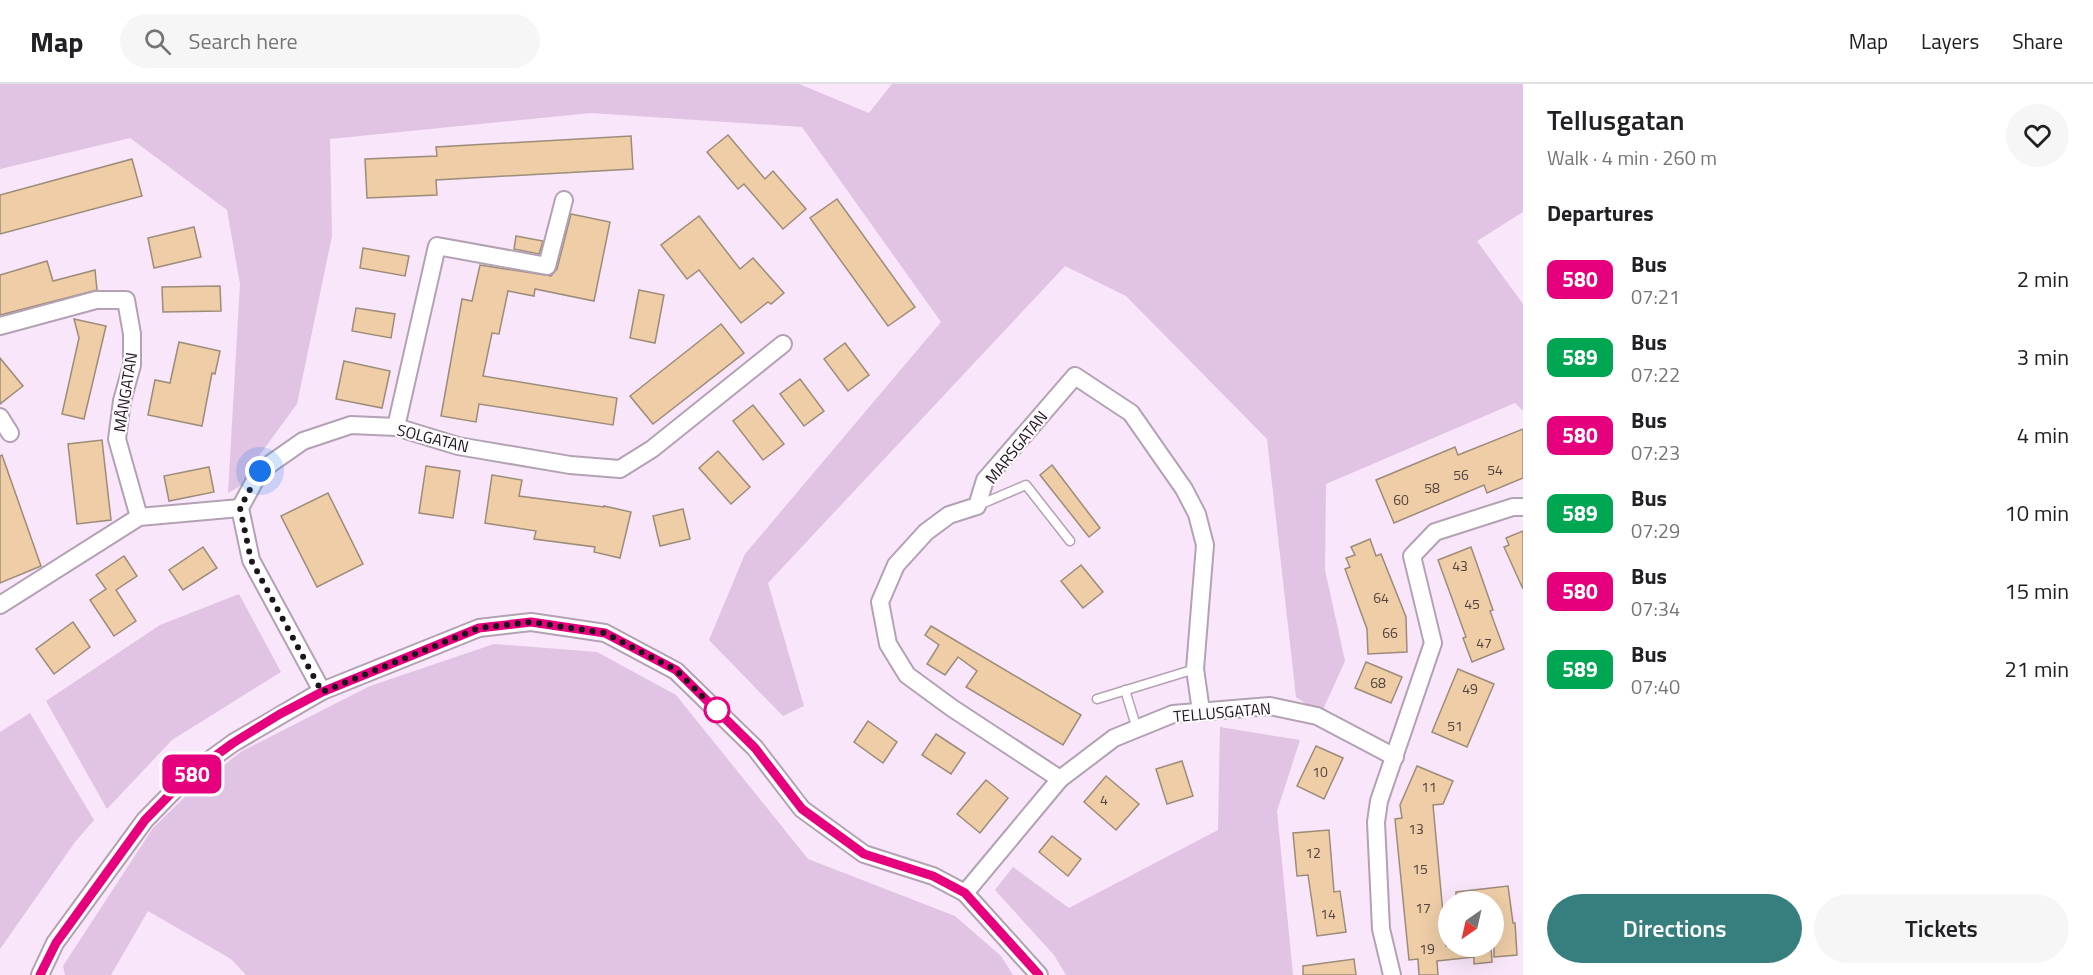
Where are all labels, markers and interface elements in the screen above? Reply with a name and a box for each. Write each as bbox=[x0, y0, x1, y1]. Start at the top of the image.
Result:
search box bbox=[120, 14, 540, 68]
text: Map bbox=[30, 20, 84, 63]
text: Search here bbox=[189, 24, 298, 58]
icon: search bbox=[141, 25, 174, 58]
text: Map bbox=[1849, 25, 1888, 57]
text: Layers bbox=[1921, 25, 1979, 57]
text: Share bbox=[2012, 25, 2063, 57]
text: Tellusgatan bbox=[1547, 98, 1685, 141]
button: heart bbox=[2006, 104, 2069, 167]
text: Walk · 4 min · 260 m bbox=[1547, 142, 1717, 173]
text: Departures bbox=[1547, 196, 1654, 230]
text: Bus bbox=[1631, 247, 1667, 281]
text: 2 min bbox=[2017, 262, 2069, 296]
text: 580 bbox=[1562, 263, 1598, 295]
text: 07:21 bbox=[1631, 281, 1680, 312]
text: Bus bbox=[1631, 325, 1667, 359]
text: 3 min bbox=[2017, 340, 2069, 374]
text: 589 bbox=[1562, 341, 1598, 373]
street label: MÅNGATAN bbox=[107, 350, 143, 434]
text: 07:22 bbox=[1631, 359, 1680, 390]
text: Bus bbox=[1631, 403, 1667, 437]
street label: MARSGATAN bbox=[979, 405, 1053, 489]
street label: SOLGATAN bbox=[395, 417, 471, 459]
text: 4 min bbox=[2017, 418, 2069, 452]
text: 580 bbox=[1562, 419, 1598, 451]
text: 07:23 bbox=[1631, 437, 1680, 468]
your location bbox=[245, 456, 275, 486]
house number: 54 bbox=[1487, 459, 1503, 480]
house number: 56 bbox=[1453, 464, 1469, 485]
house number: 58 bbox=[1424, 477, 1440, 498]
text: Bus bbox=[1631, 481, 1667, 515]
house number: 60 bbox=[1393, 489, 1409, 510]
text: 10 min bbox=[2004, 496, 2069, 530]
text: 589 bbox=[1562, 497, 1598, 529]
text: 07:29 bbox=[1631, 515, 1680, 546]
house number: 43 bbox=[1452, 555, 1468, 576]
text: Bus bbox=[1631, 559, 1667, 593]
text: 15 min bbox=[2004, 574, 2069, 608]
text: 580 bbox=[1562, 575, 1598, 607]
house number: 64 bbox=[1373, 587, 1389, 608]
house number: 45 bbox=[1464, 593, 1480, 614]
text: 07:34 bbox=[1631, 593, 1680, 624]
house number: 66 bbox=[1382, 622, 1398, 643]
house number: 47 bbox=[1476, 632, 1492, 653]
text: Bus bbox=[1631, 637, 1667, 671]
text: 21 min bbox=[2004, 652, 2069, 686]
text: 589 bbox=[1562, 653, 1598, 685]
text: 07:40 bbox=[1631, 671, 1680, 702]
house number: 68 bbox=[1370, 672, 1386, 693]
house number: 49 bbox=[1462, 678, 1478, 699]
street label: TELLUSGATAN bbox=[1172, 696, 1272, 728]
unlabelled marker bbox=[704, 697, 730, 723]
house number: 51 bbox=[1447, 715, 1463, 736]
line badge: 580 bbox=[158, 754, 226, 794]
text: 580 bbox=[174, 758, 210, 790]
house number: 10 bbox=[1312, 761, 1328, 782]
house number: 11 bbox=[1421, 776, 1437, 797]
house number: 4 bbox=[1100, 789, 1108, 810]
house number: 13 bbox=[1408, 818, 1424, 839]
house number: 12 bbox=[1305, 842, 1321, 863]
house number: 15 bbox=[1412, 858, 1428, 879]
north arrow bbox=[1438, 891, 1504, 957]
map controls bbox=[1438, 891, 1504, 957]
button: Directions bbox=[1547, 894, 1802, 963]
button: Tickets bbox=[1814, 894, 2069, 963]
house number: 17 bbox=[1415, 897, 1431, 918]
house number: 14 bbox=[1320, 903, 1336, 924]
house number: 19 bbox=[1419, 938, 1435, 959]

